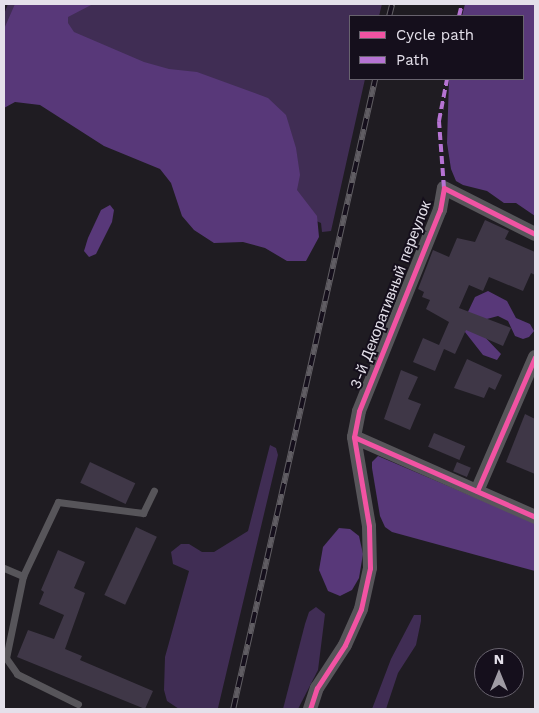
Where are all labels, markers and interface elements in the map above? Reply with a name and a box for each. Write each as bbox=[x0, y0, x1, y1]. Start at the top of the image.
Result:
legend bbox=[349, 15, 524, 80]
text: Cycle path bbox=[396, 26, 474, 44]
text: Path bbox=[396, 51, 429, 69]
street label: 3-й Декоративный переулок bbox=[347, 199, 435, 391]
north arrow bbox=[474, 648, 524, 698]
text: N bbox=[494, 651, 504, 667]

